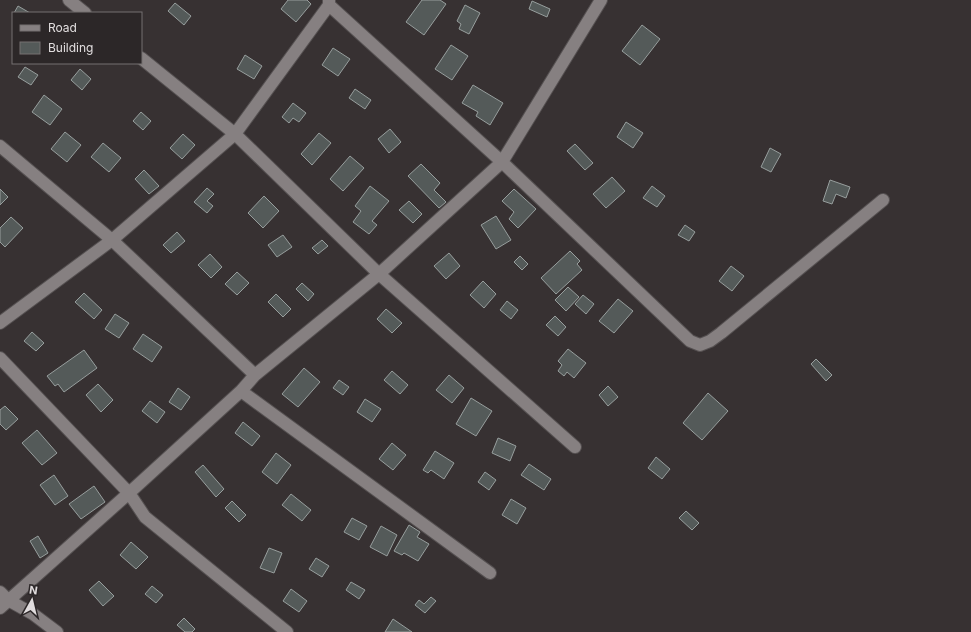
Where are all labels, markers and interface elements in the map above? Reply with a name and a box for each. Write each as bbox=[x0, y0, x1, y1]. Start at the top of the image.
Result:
legend bbox=[12, 12, 142, 64]
text: Road bbox=[48, 20, 77, 35]
text: Building bbox=[48, 40, 93, 55]
north arrow bbox=[12, 580, 52, 620]
text: N bbox=[28, 583, 39, 598]

